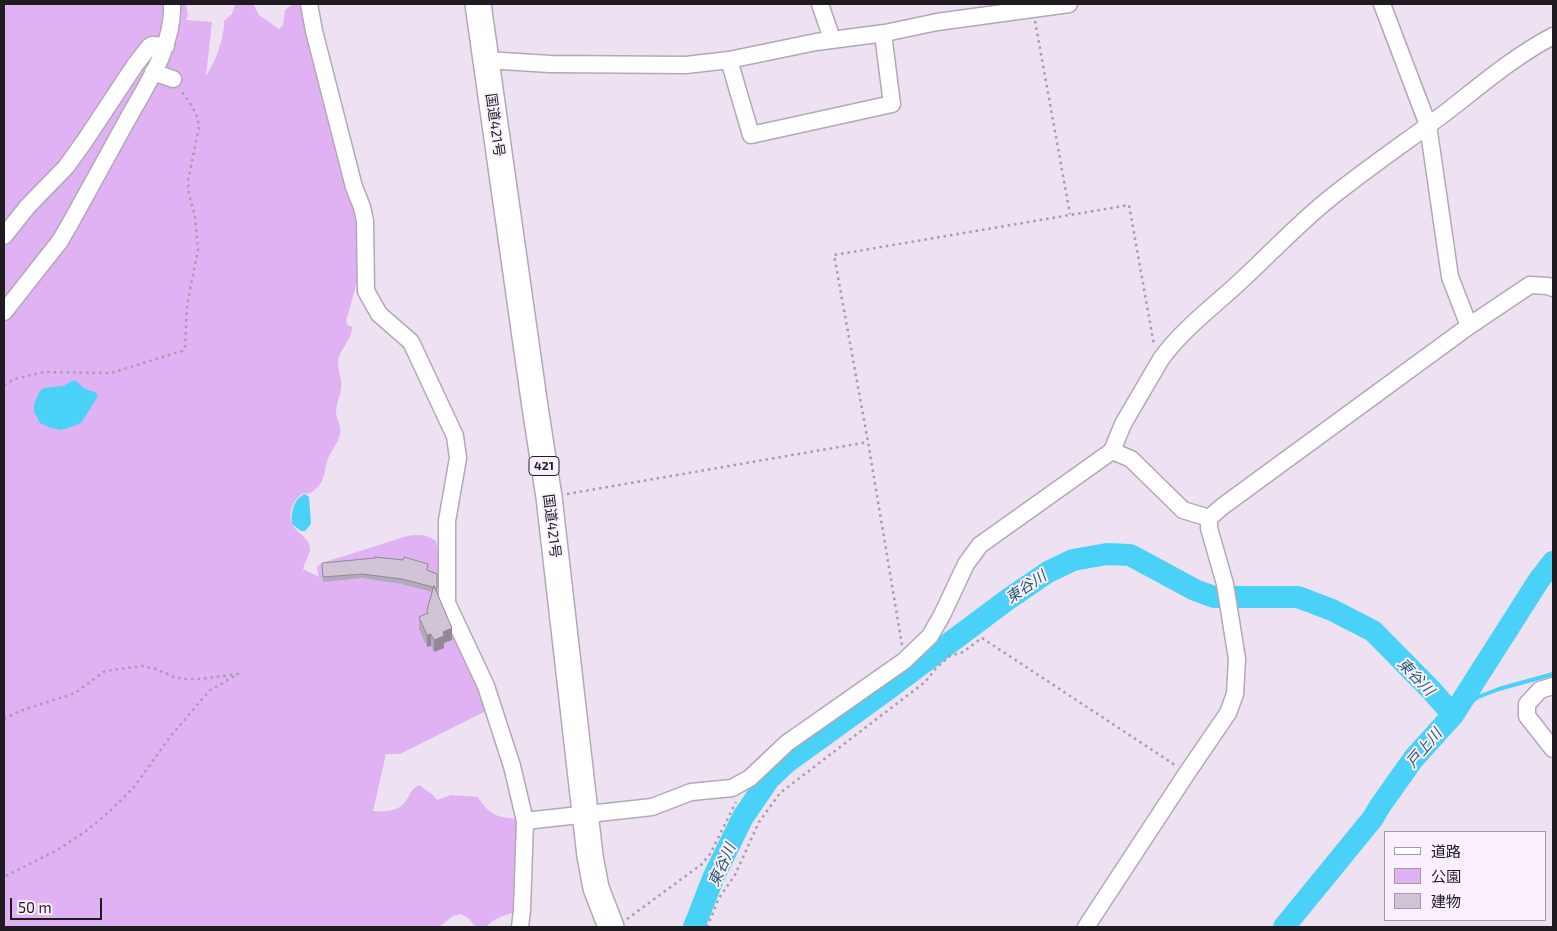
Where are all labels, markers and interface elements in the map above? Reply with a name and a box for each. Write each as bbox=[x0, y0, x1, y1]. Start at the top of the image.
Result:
street label: 国道421号 bbox=[482, 92, 508, 158]
road number: 421 bbox=[529, 456, 559, 476]
street label: 国道421号 bbox=[540, 493, 564, 559]
water label: 東谷川 bbox=[1002, 567, 1050, 607]
water label: 東谷川 bbox=[1394, 655, 1438, 699]
water label: 戸上川 bbox=[1403, 725, 1445, 771]
legend bbox=[1384, 831, 1547, 921]
water label: 東谷川 bbox=[705, 841, 739, 889]
text: 道路 bbox=[1431, 842, 1461, 860]
text: 公園 bbox=[1431, 867, 1461, 885]
scale bar bbox=[12, 888, 105, 920]
text: 建物 bbox=[1431, 892, 1461, 910]
text: 50 m bbox=[18, 898, 52, 916]

